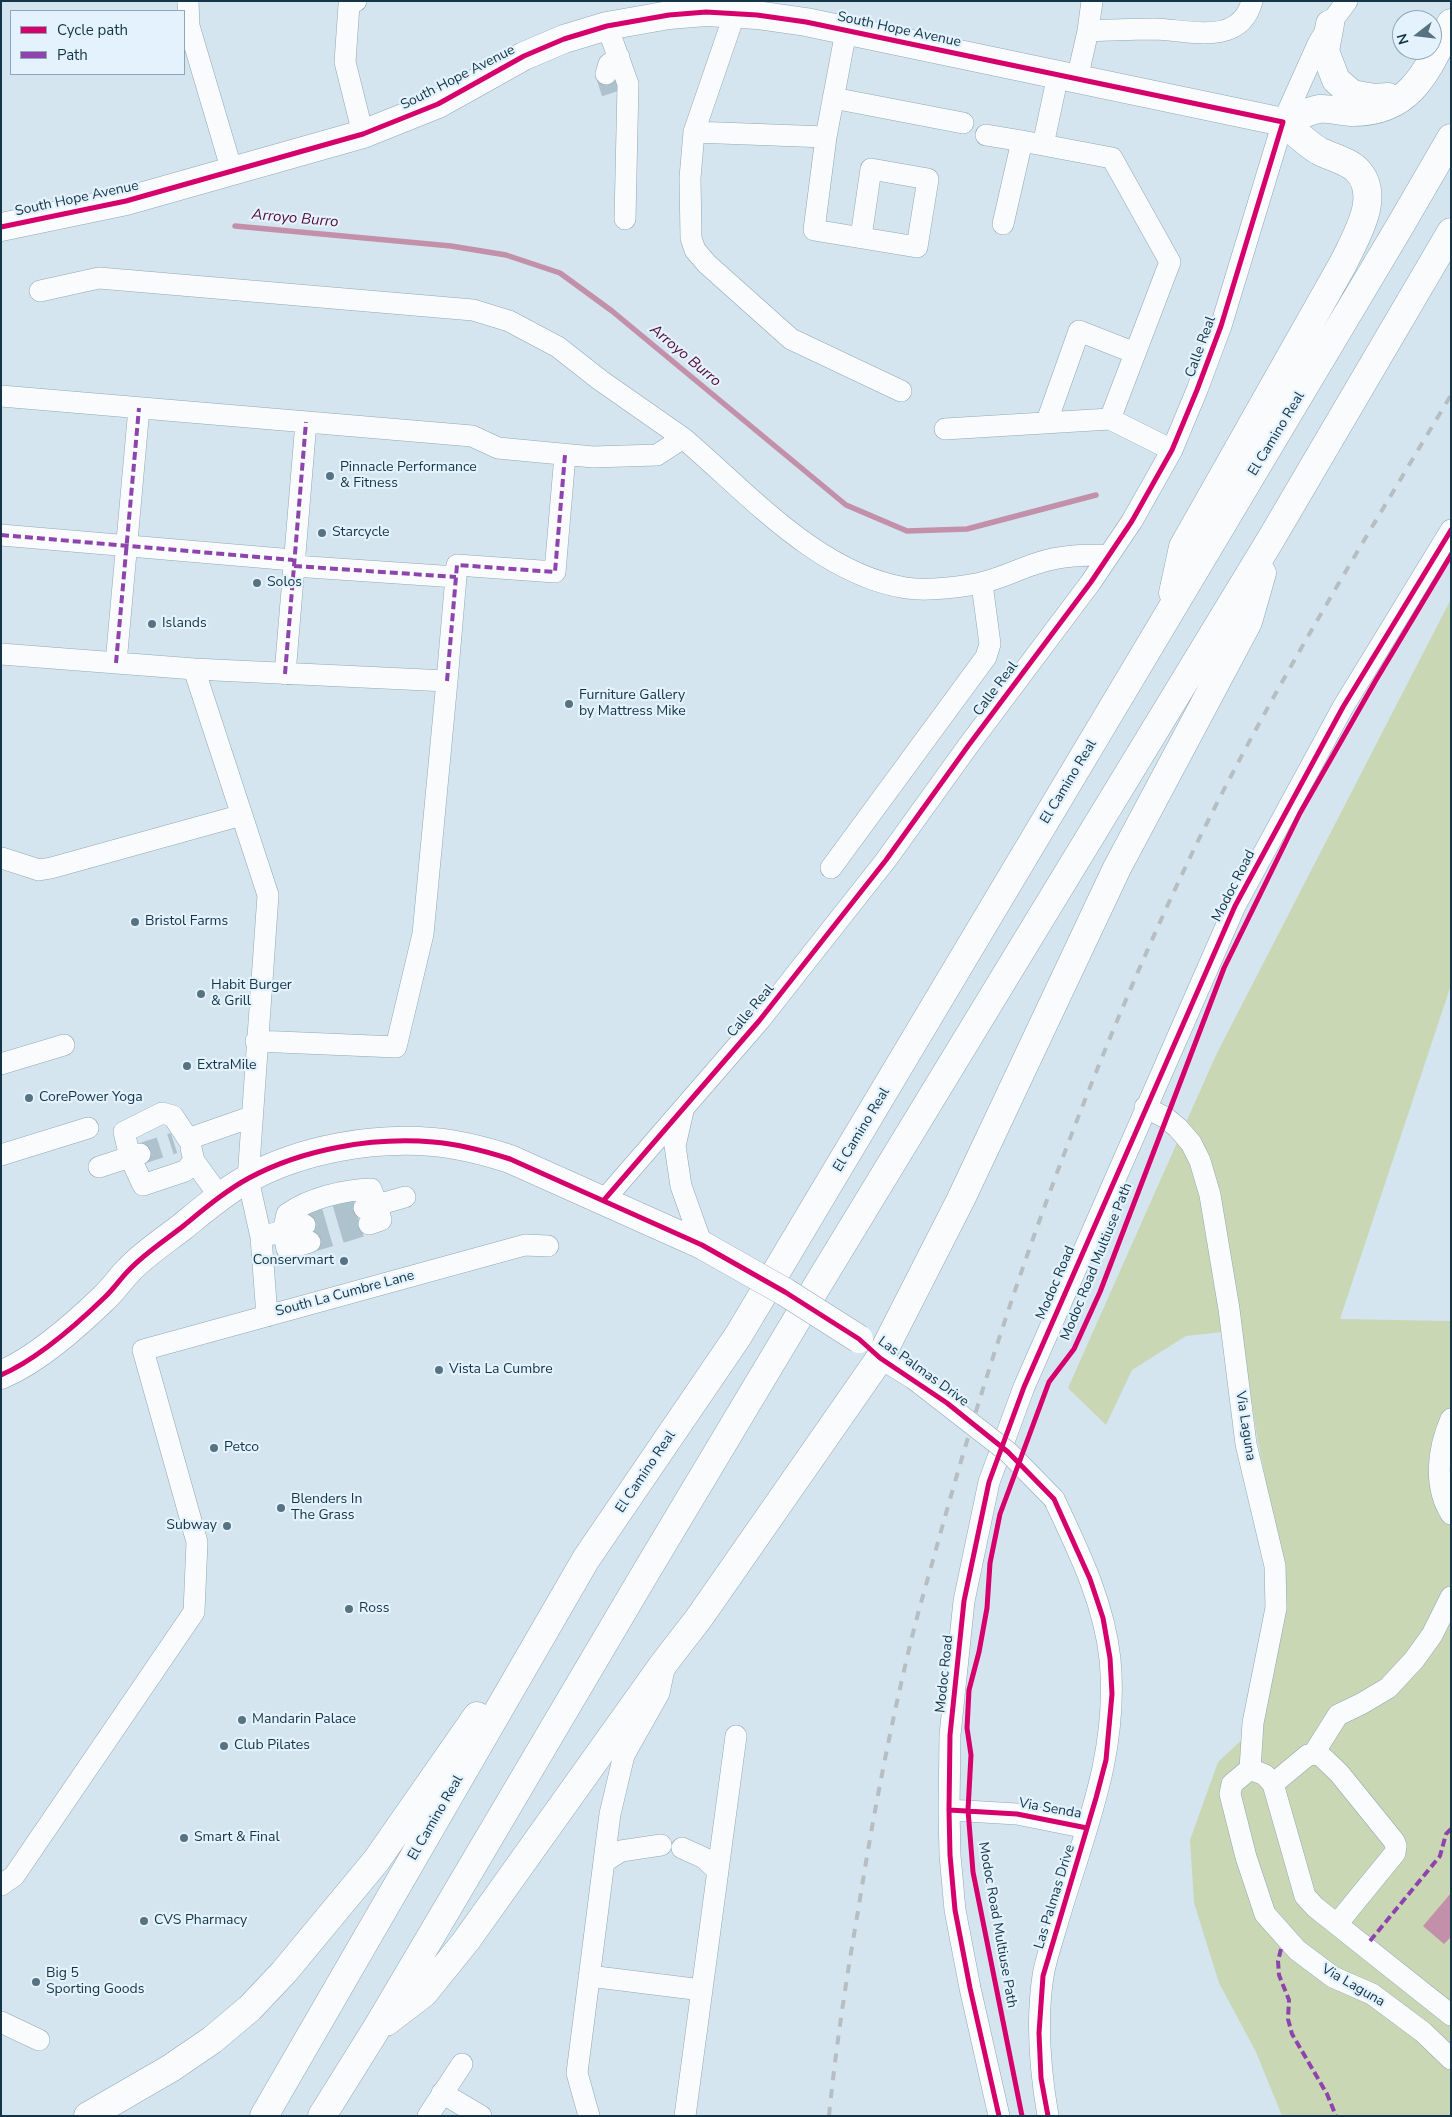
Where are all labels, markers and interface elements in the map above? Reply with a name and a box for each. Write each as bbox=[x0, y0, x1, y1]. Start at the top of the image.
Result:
street label: South Hope Avenue bbox=[836, 9, 962, 51]
legend bbox=[10, 10, 185, 75]
north arrow bbox=[1392, 10, 1442, 60]
text: Cycle path bbox=[57, 20, 128, 40]
text: N bbox=[1392, 31, 1414, 47]
street label: South Hope Avenue bbox=[398, 42, 518, 114]
text: Path bbox=[57, 45, 88, 65]
street label: South Hope Avenue bbox=[14, 178, 140, 220]
water label: Arroyo Burro bbox=[251, 206, 339, 232]
street label: Calle Real bbox=[1182, 314, 1220, 380]
water label: Arroyo Burro bbox=[646, 321, 724, 391]
street label: El Camino Real bbox=[1245, 389, 1309, 479]
place label: Pinnacle Performance & Fitness bbox=[340, 460, 477, 492]
marker: Pinnacle Performance & Fitness bbox=[324, 470, 336, 482]
place label: Starcycle bbox=[332, 525, 389, 541]
marker: Starcycle bbox=[316, 527, 328, 539]
place label: Solos bbox=[267, 575, 302, 591]
marker: Solos bbox=[251, 577, 263, 589]
place label: Islands bbox=[162, 616, 207, 632]
marker: Islands bbox=[146, 618, 158, 630]
street label: Calle Real bbox=[970, 658, 1022, 720]
place label: Furniture Gallery by Mattress Mike bbox=[579, 688, 686, 720]
marker: Furniture Gallery by Mattress Mike bbox=[563, 698, 575, 710]
street label: El Camino Real bbox=[1037, 737, 1101, 827]
street label: Modoc Road bbox=[1209, 847, 1259, 925]
place label: Bristol Farms bbox=[145, 914, 228, 930]
marker: Bristol Farms bbox=[129, 916, 141, 928]
place label: Habit Burger & Grill bbox=[211, 978, 292, 1010]
street label: Calle Real bbox=[724, 981, 778, 1041]
marker: Habit Burger & Grill bbox=[195, 988, 207, 1000]
place label: ExtraMile bbox=[197, 1058, 257, 1074]
marker: ExtraMile bbox=[181, 1060, 193, 1072]
street label: El Camino Real bbox=[830, 1085, 894, 1175]
place label: CorePower Yoga bbox=[39, 1090, 143, 1106]
marker: CorePower Yoga bbox=[23, 1092, 35, 1104]
street label: Modoc Road Multiuse Path bbox=[1058, 1181, 1136, 1343]
street label: Modoc Road bbox=[1033, 1244, 1079, 1322]
place label: Conservmart bbox=[253, 1253, 334, 1269]
marker: Conservmart bbox=[338, 1255, 350, 1267]
street label: South La Cumbre Lane bbox=[274, 1267, 416, 1321]
street label: Las Palmas Drive bbox=[874, 1333, 972, 1411]
place label: Vista La Cumbre bbox=[449, 1362, 553, 1378]
marker: Vista La Cumbre bbox=[433, 1364, 445, 1376]
street label: Via Laguna bbox=[1231, 1390, 1259, 1462]
street label: El Camino Real bbox=[612, 1428, 680, 1516]
place label: Petco bbox=[224, 1440, 259, 1456]
marker: Petco bbox=[208, 1442, 220, 1454]
place label: Blenders In The Grass bbox=[291, 1492, 362, 1524]
marker: Blenders In The Grass bbox=[275, 1502, 287, 1514]
place label: Subway bbox=[166, 1518, 217, 1534]
marker: Subway bbox=[221, 1520, 233, 1532]
place label: Ross bbox=[359, 1601, 389, 1617]
marker: Ross bbox=[343, 1603, 355, 1615]
street label: Modoc Road bbox=[933, 1634, 957, 1714]
place label: Mandarin Palace bbox=[252, 1712, 356, 1728]
marker: Mandarin Palace bbox=[236, 1714, 248, 1726]
place label: Club Pilates bbox=[234, 1738, 310, 1754]
marker: Club Pilates bbox=[218, 1740, 230, 1752]
street label: El Camino Real bbox=[405, 1773, 467, 1863]
street label: Via Senda bbox=[1017, 1795, 1083, 1823]
place label: Smart & Final bbox=[194, 1830, 280, 1846]
marker: Smart & Final bbox=[178, 1832, 190, 1844]
street label: Modoc Road Multiuse Path bbox=[974, 1841, 1020, 2009]
street label: Las Palmas Drive bbox=[1031, 1843, 1079, 1951]
place label: CVS Pharmacy bbox=[154, 1913, 247, 1929]
marker: CVS Pharmacy bbox=[138, 1915, 150, 1927]
street label: Via Laguna bbox=[1318, 1961, 1388, 2011]
place label: Big 5 Sporting Goods bbox=[46, 1966, 144, 1998]
marker: Big 5 Sporting Goods bbox=[30, 1976, 42, 1988]

